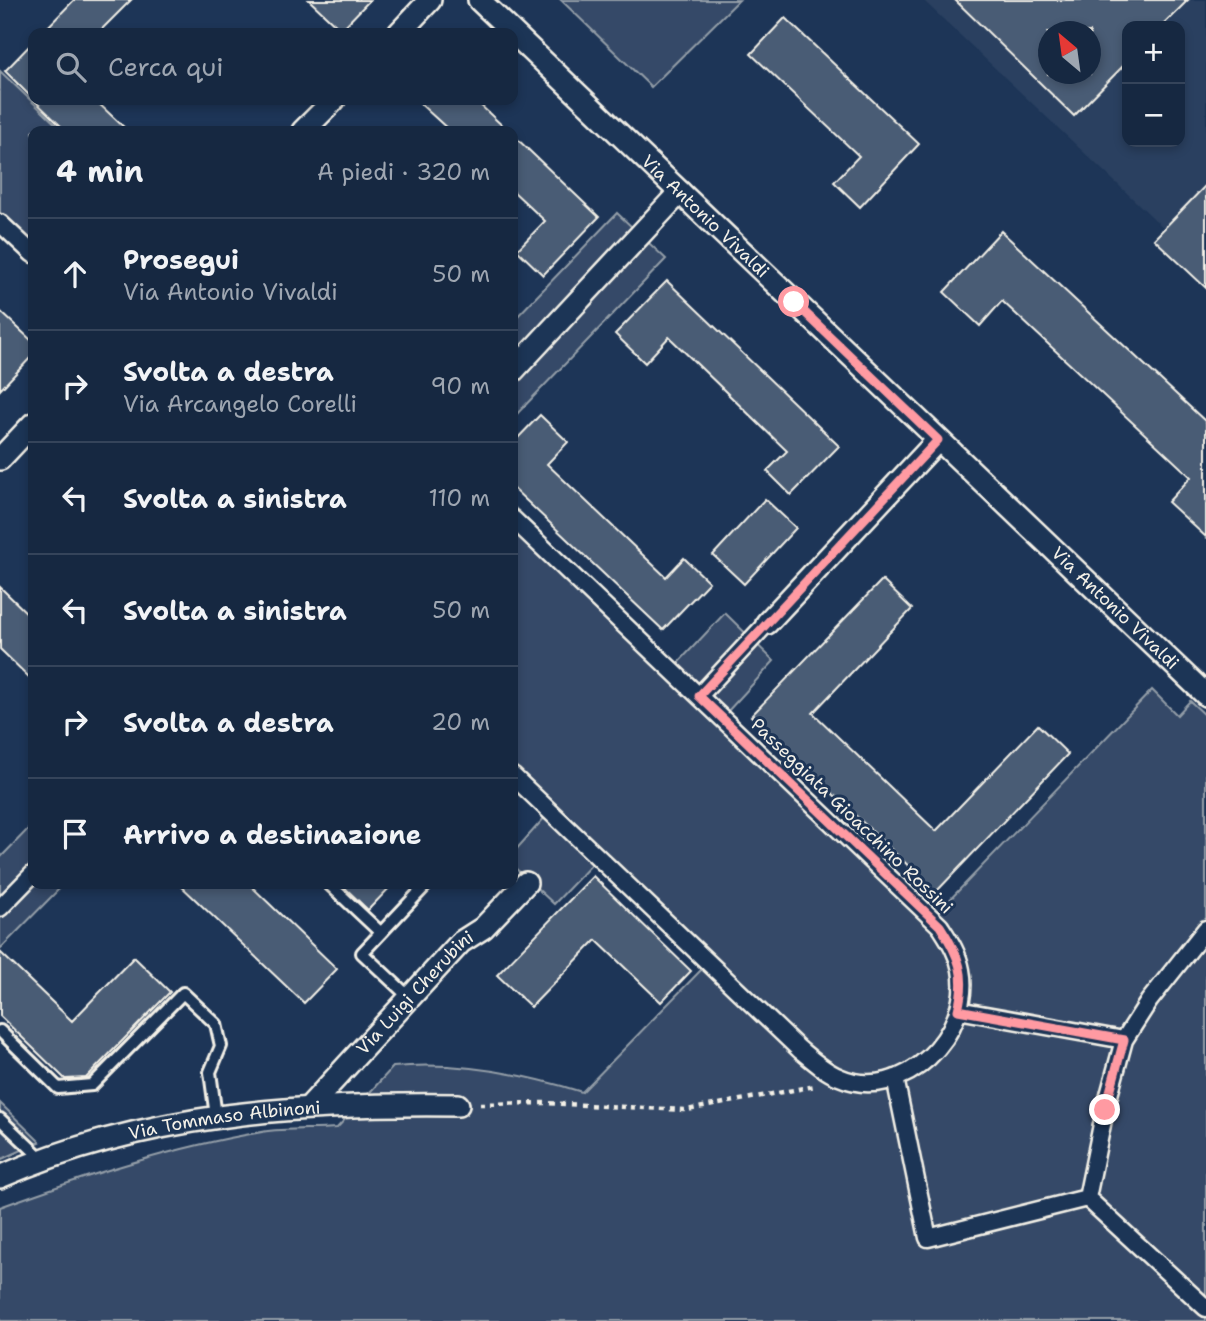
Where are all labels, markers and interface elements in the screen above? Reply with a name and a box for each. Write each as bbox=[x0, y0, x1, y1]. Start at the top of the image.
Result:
north arrow bbox=[1038, 21, 1101, 84]
map controls bbox=[1122, 21, 1185, 147]
button: + bbox=[1122, 21, 1185, 84]
search box bbox=[28, 28, 518, 105]
icon: search bbox=[52, 48, 90, 86]
text: Cerca qui bbox=[108, 49, 224, 84]
button: − bbox=[1122, 84, 1185, 147]
street label: Via Antonio Vivaldi bbox=[636, 149, 774, 283]
text: 4 min bbox=[56, 151, 143, 192]
text: A piedi · 320 m bbox=[317, 157, 490, 187]
text: Prosegui bbox=[123, 242, 239, 277]
icon: ahead bbox=[56, 255, 94, 293]
text: 50 m bbox=[432, 259, 490, 289]
text: Via Antonio Vivaldi bbox=[123, 277, 338, 307]
route start bbox=[778, 286, 809, 317]
text: Svolta a destra bbox=[123, 354, 334, 389]
icon: right bbox=[56, 367, 94, 405]
text: 90 m bbox=[430, 371, 490, 401]
text: Via Arcangelo Corelli bbox=[123, 389, 357, 419]
icon: left bbox=[56, 479, 94, 517]
text: Svolta a sinistra bbox=[123, 481, 347, 516]
text: 110 m bbox=[428, 483, 490, 513]
street label: Via Antonio Vivaldi bbox=[1046, 541, 1184, 675]
icon: left bbox=[56, 591, 94, 629]
text: Svolta a sinistra bbox=[123, 593, 347, 628]
text: 50 m bbox=[432, 595, 490, 625]
icon: right bbox=[56, 703, 94, 741]
text: Svolta a destra bbox=[123, 705, 334, 740]
text: 20 m bbox=[431, 707, 490, 737]
street label: Passeggiata Gioacchino Rossini bbox=[746, 713, 958, 919]
icon: arrive bbox=[56, 815, 94, 853]
text: Arrivo a destinazione bbox=[123, 817, 421, 852]
street label: Via Luigi Cherubini bbox=[351, 925, 478, 1060]
route end bbox=[1089, 1094, 1120, 1125]
street label: Via Tommaso Albinoni bbox=[126, 1095, 321, 1146]

